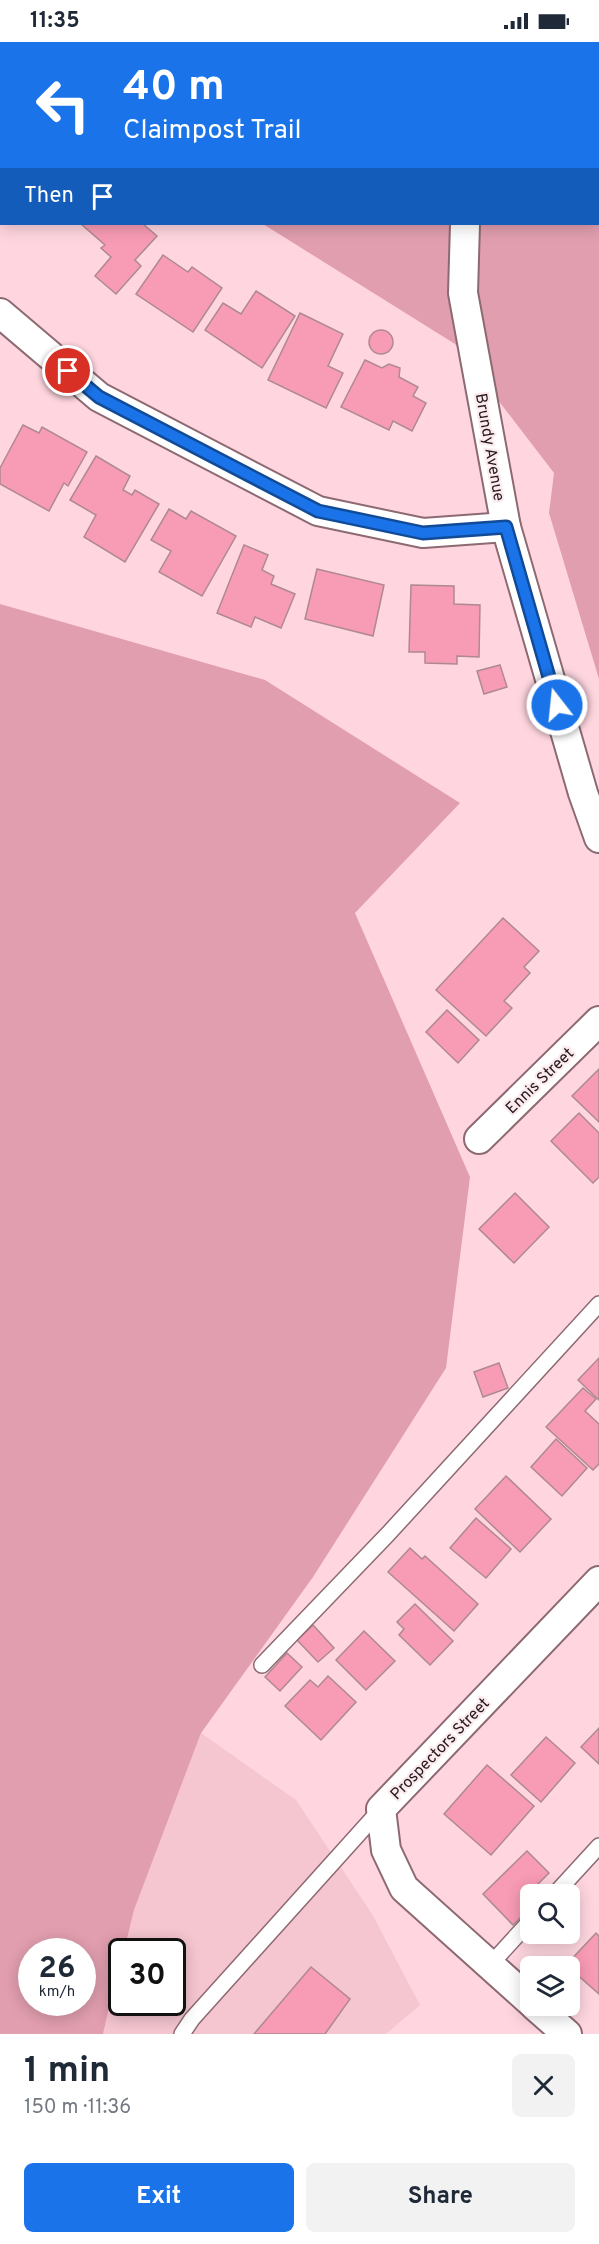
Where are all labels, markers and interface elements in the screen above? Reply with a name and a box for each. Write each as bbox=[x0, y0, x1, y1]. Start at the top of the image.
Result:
text: 11:35 bbox=[30, 8, 80, 35]
text: 40 m bbox=[123, 62, 225, 115]
icon: left bbox=[24, 66, 102, 144]
text: Claimpost Trail bbox=[123, 114, 302, 148]
icon: arrive bbox=[86, 180, 119, 213]
text: Then bbox=[24, 183, 74, 210]
pin bbox=[42, 345, 93, 396]
icon: arrive bbox=[51, 354, 84, 387]
street label: Brundy Avenue bbox=[470, 392, 508, 503]
position arrow bbox=[525, 673, 589, 737]
street label: Ennis Street bbox=[502, 1044, 579, 1119]
street label: Prospectors Street bbox=[387, 1694, 494, 1805]
map controls bbox=[520, 1884, 580, 2016]
button: search bbox=[520, 1884, 580, 1944]
speed limit sign: 30 bbox=[108, 1938, 186, 2016]
text: 26 bbox=[39, 1951, 75, 1988]
button: layers bbox=[520, 1956, 580, 2016]
text: km/h bbox=[39, 1983, 75, 2002]
text: 1 min bbox=[24, 2049, 110, 2095]
button: close bbox=[512, 2054, 575, 2117]
text: 150 m · 11:36 bbox=[24, 2095, 131, 2121]
button: Exit bbox=[24, 2163, 294, 2232]
button: Share bbox=[306, 2163, 575, 2232]

